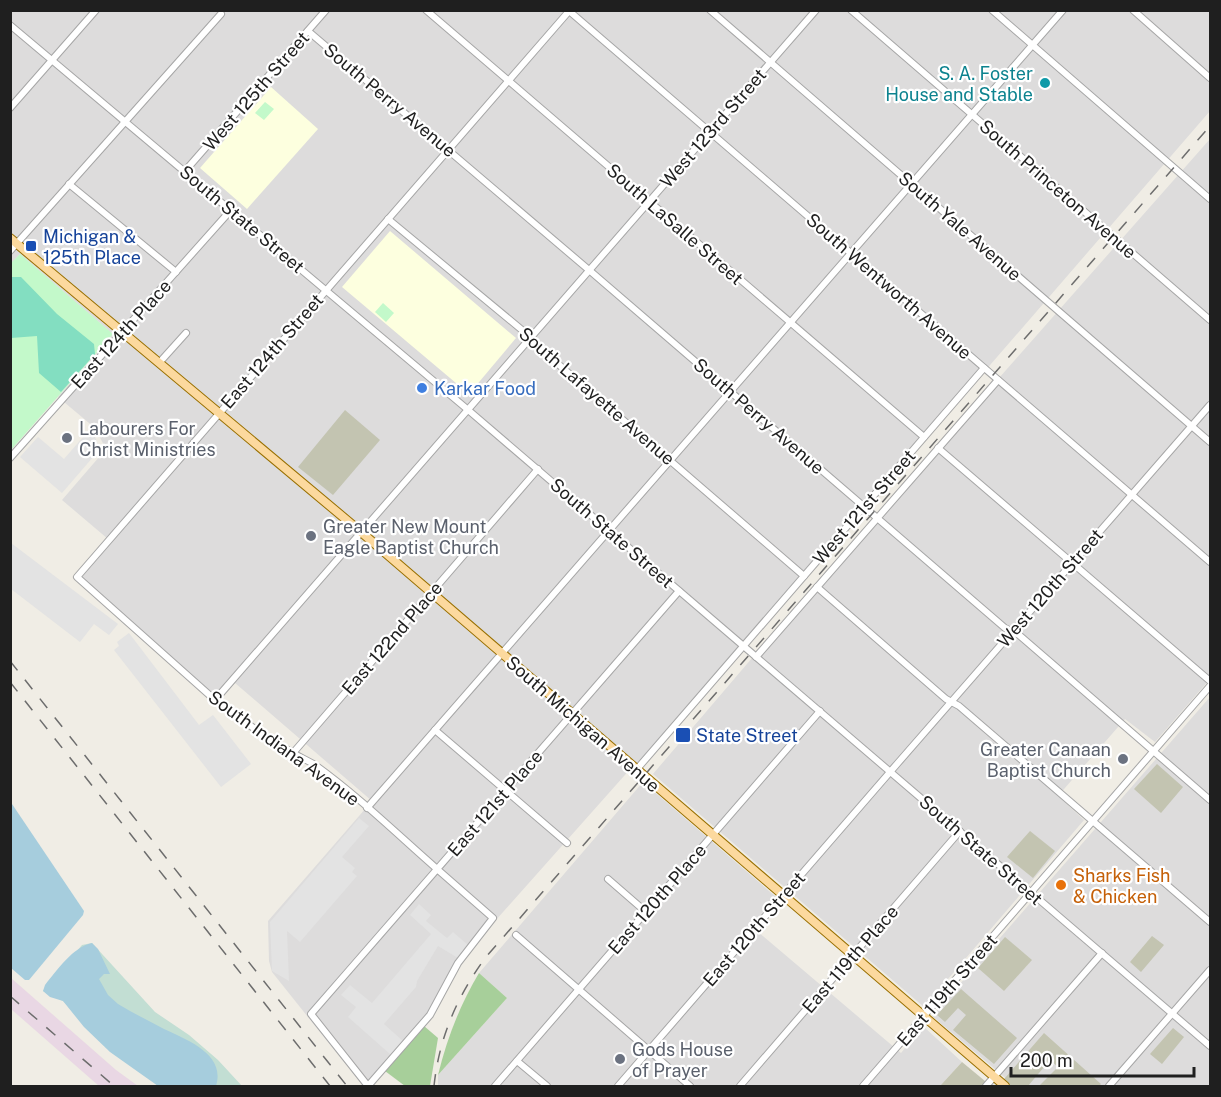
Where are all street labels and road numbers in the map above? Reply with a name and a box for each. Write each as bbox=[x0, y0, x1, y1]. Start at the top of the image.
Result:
street label: West 125th Street bbox=[199, 27, 313, 155]
street label: South Perry Avenue bbox=[320, 39, 460, 161]
street label: West 123rd Street bbox=[656, 64, 770, 192]
street label: South Princeton Avenue bbox=[975, 115, 1141, 263]
street label: South LaSalle Street bbox=[603, 159, 747, 289]
street label: South State Street bbox=[175, 161, 309, 277]
street label: South Yale Avenue bbox=[894, 167, 1026, 285]
street label: South Wentworth Avenue bbox=[802, 209, 976, 363]
street label: East 124th Place bbox=[67, 275, 175, 393]
street label: East 124th Street bbox=[217, 289, 327, 413]
street label: South Lafayette Avenue bbox=[515, 323, 679, 469]
street label: South Perry Avenue bbox=[689, 354, 829, 478]
street label: West 121st Street bbox=[809, 445, 919, 569]
street label: South State Street bbox=[546, 474, 678, 592]
street label: West 120th Street bbox=[993, 524, 1107, 652]
street label: East 122nd Place bbox=[337, 577, 447, 699]
street label: South Michigan Avenue bbox=[502, 652, 664, 796]
street label: South Indiana Avenue bbox=[204, 686, 364, 810]
street label: East 121st Place bbox=[443, 746, 547, 860]
street label: South State Street bbox=[915, 791, 1047, 909]
street label: East 120th Place bbox=[604, 840, 710, 958]
street label: East 120th Street bbox=[699, 868, 809, 990]
street label: East 119th Place bbox=[798, 901, 902, 1017]
street label: East 119th Street bbox=[893, 930, 1001, 1050]

